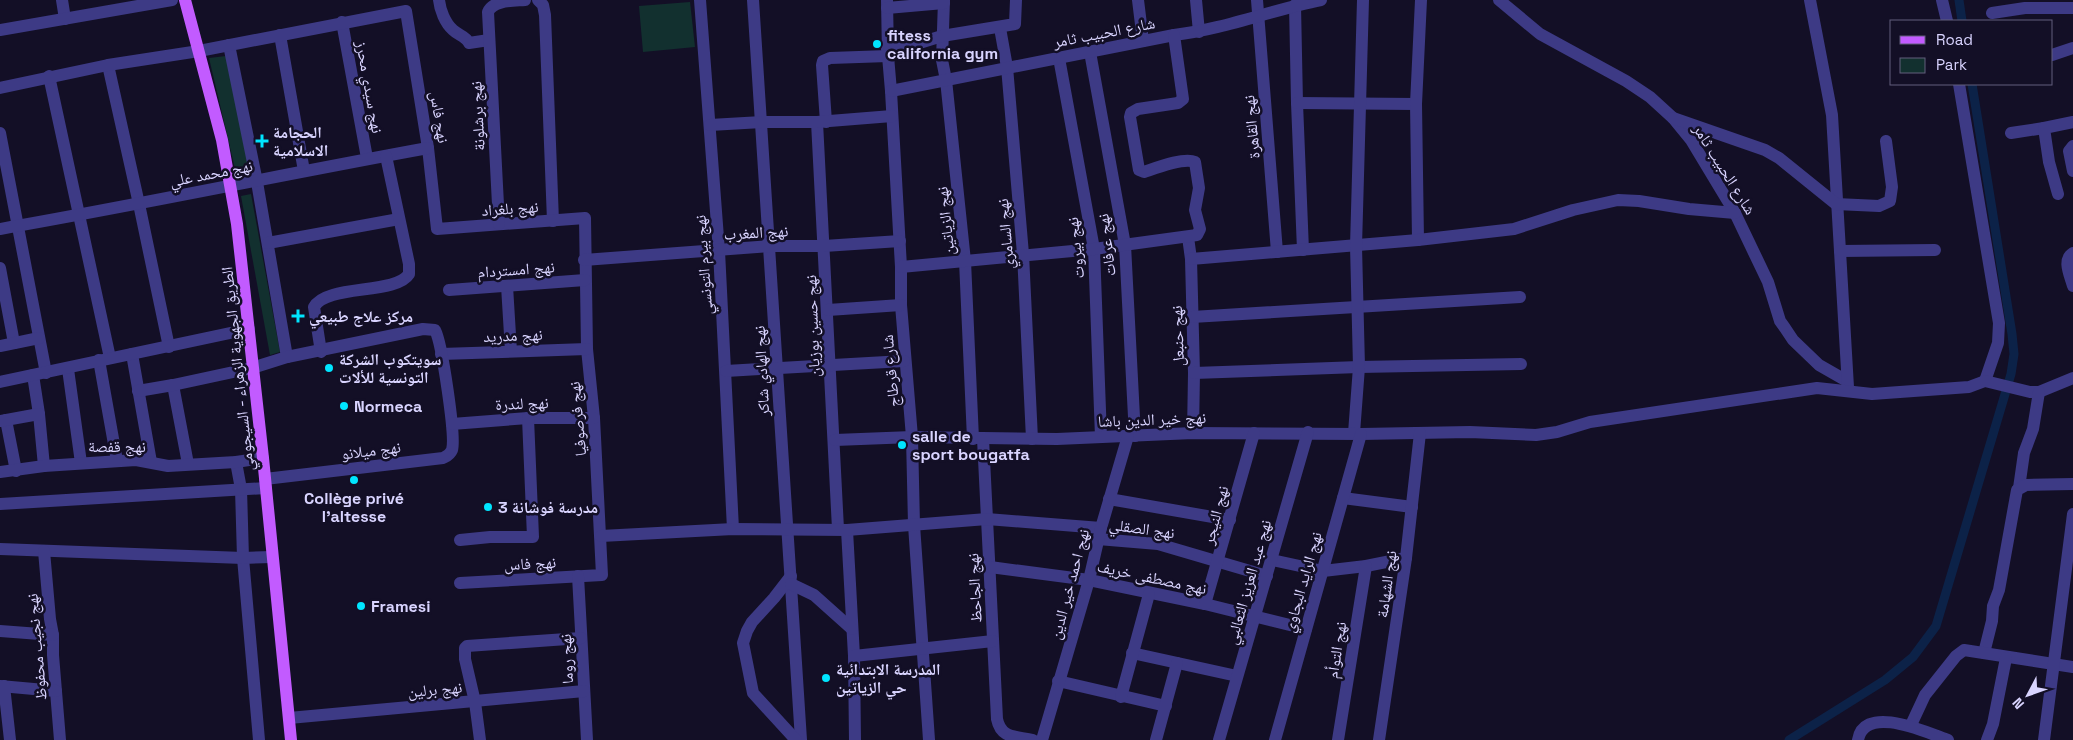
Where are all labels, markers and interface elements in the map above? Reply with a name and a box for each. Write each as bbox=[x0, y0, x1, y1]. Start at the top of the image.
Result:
street label: شارع الحبيب ثامر bbox=[1050, 12, 1157, 53]
legend bbox=[1890, 20, 2053, 85]
place label: fitess california gym bbox=[887, 25, 998, 64]
text: Road bbox=[1936, 30, 1973, 49]
street label: نهج سيدي محرز bbox=[349, 38, 388, 135]
marker: fitess california gym bbox=[871, 38, 883, 50]
text: Park bbox=[1936, 55, 1967, 74]
street label: نهج برشلونة bbox=[465, 81, 490, 151]
street label: نهج فاس bbox=[425, 90, 454, 145]
street label: نهج القاهرة bbox=[1238, 94, 1265, 160]
street label: شارع الحبيب ثامر bbox=[1688, 119, 1761, 219]
place label: الحجامة الاسلامية bbox=[273, 122, 328, 161]
marker: الحجامة الاسلامية bbox=[255, 134, 269, 148]
street label: نهج محمد علي bbox=[168, 155, 255, 194]
street label: نهج الزياتين bbox=[931, 186, 960, 256]
street label: نهج بلغراد bbox=[481, 196, 539, 221]
street label: نهج السامري bbox=[992, 198, 1021, 270]
street label: نهج عرفات bbox=[1092, 212, 1121, 277]
street label: نهج بيرم التونسي bbox=[690, 214, 720, 316]
street label: نهج بيروت bbox=[1062, 216, 1089, 280]
street label: نهج المغرب bbox=[723, 220, 789, 245]
street label: نهج امستردام bbox=[477, 256, 555, 283]
street label: الطريق الجهوية الزهراء - السيجومي bbox=[216, 265, 261, 472]
street label: نهج حسين بوزيان bbox=[800, 275, 825, 377]
street label: نهج حنبعل bbox=[1166, 305, 1189, 367]
place label: مركز علاج طبيعي bbox=[309, 306, 413, 329]
marker: مركز علاج طبيعي bbox=[291, 309, 305, 323]
street label: نهج مدريد bbox=[483, 324, 543, 347]
street label: نهج الهادي شاكر bbox=[749, 325, 776, 418]
street label: شارع قرطاج bbox=[877, 334, 904, 408]
place label: سويتكوب الشركة التونسية للألات bbox=[339, 349, 442, 388]
marker: سويتكوب الشركة التونسية للألات bbox=[323, 362, 335, 374]
street label: نهج فرصوفيا bbox=[564, 381, 591, 457]
street label: نهج لندرة bbox=[495, 392, 549, 415]
place label: Normeca bbox=[354, 396, 422, 417]
marker: Normeca bbox=[338, 400, 350, 412]
street label: نهج خير الدين باشا bbox=[1097, 407, 1207, 432]
place label: salle de sport bougatfa bbox=[912, 426, 1030, 465]
street label: نهج قفصة bbox=[88, 436, 146, 457]
street label: نهج ميلانو bbox=[340, 436, 402, 465]
marker: salle de sport bougatfa bbox=[896, 439, 908, 451]
marker: Collège privé l'altesse bbox=[348, 474, 360, 486]
street label: نهج النيجر bbox=[1197, 483, 1233, 548]
place label: Collège privé l'altesse bbox=[304, 488, 404, 527]
place label: مدرسة فوشانة 3 bbox=[498, 497, 598, 518]
marker: مدرسة فوشانة 3 bbox=[482, 501, 494, 513]
street label: نهج الصقلي bbox=[1107, 514, 1176, 546]
street label: نهج عبد العزيز الثعالبي bbox=[1221, 517, 1278, 647]
street label: نهج احمد خير الدين bbox=[1045, 526, 1094, 642]
street label: نهج الرايد البجاوي bbox=[1278, 529, 1329, 636]
street label: نهج الشهامة bbox=[1371, 549, 1402, 619]
street label: نهج فاس bbox=[503, 552, 557, 575]
street label: نهج الجاحظ bbox=[962, 553, 987, 623]
street label: نهج مصطفى خريف bbox=[1095, 556, 1209, 599]
street label: نهج نجيب محفوظ bbox=[21, 593, 52, 701]
place label: Framesi bbox=[371, 596, 430, 617]
marker: Framesi bbox=[355, 600, 367, 612]
street label: نهج التوأم bbox=[1322, 620, 1351, 680]
street label: نهج روما bbox=[555, 633, 578, 685]
place label: المدرسة الابتدائية حي الزياتين bbox=[836, 659, 941, 700]
north arrow bbox=[2003, 670, 2053, 720]
marker: المدرسة الابتدائية حي الزياتين bbox=[820, 672, 832, 684]
street label: نهج برلين bbox=[407, 677, 463, 702]
text: N bbox=[2008, 694, 2028, 713]

